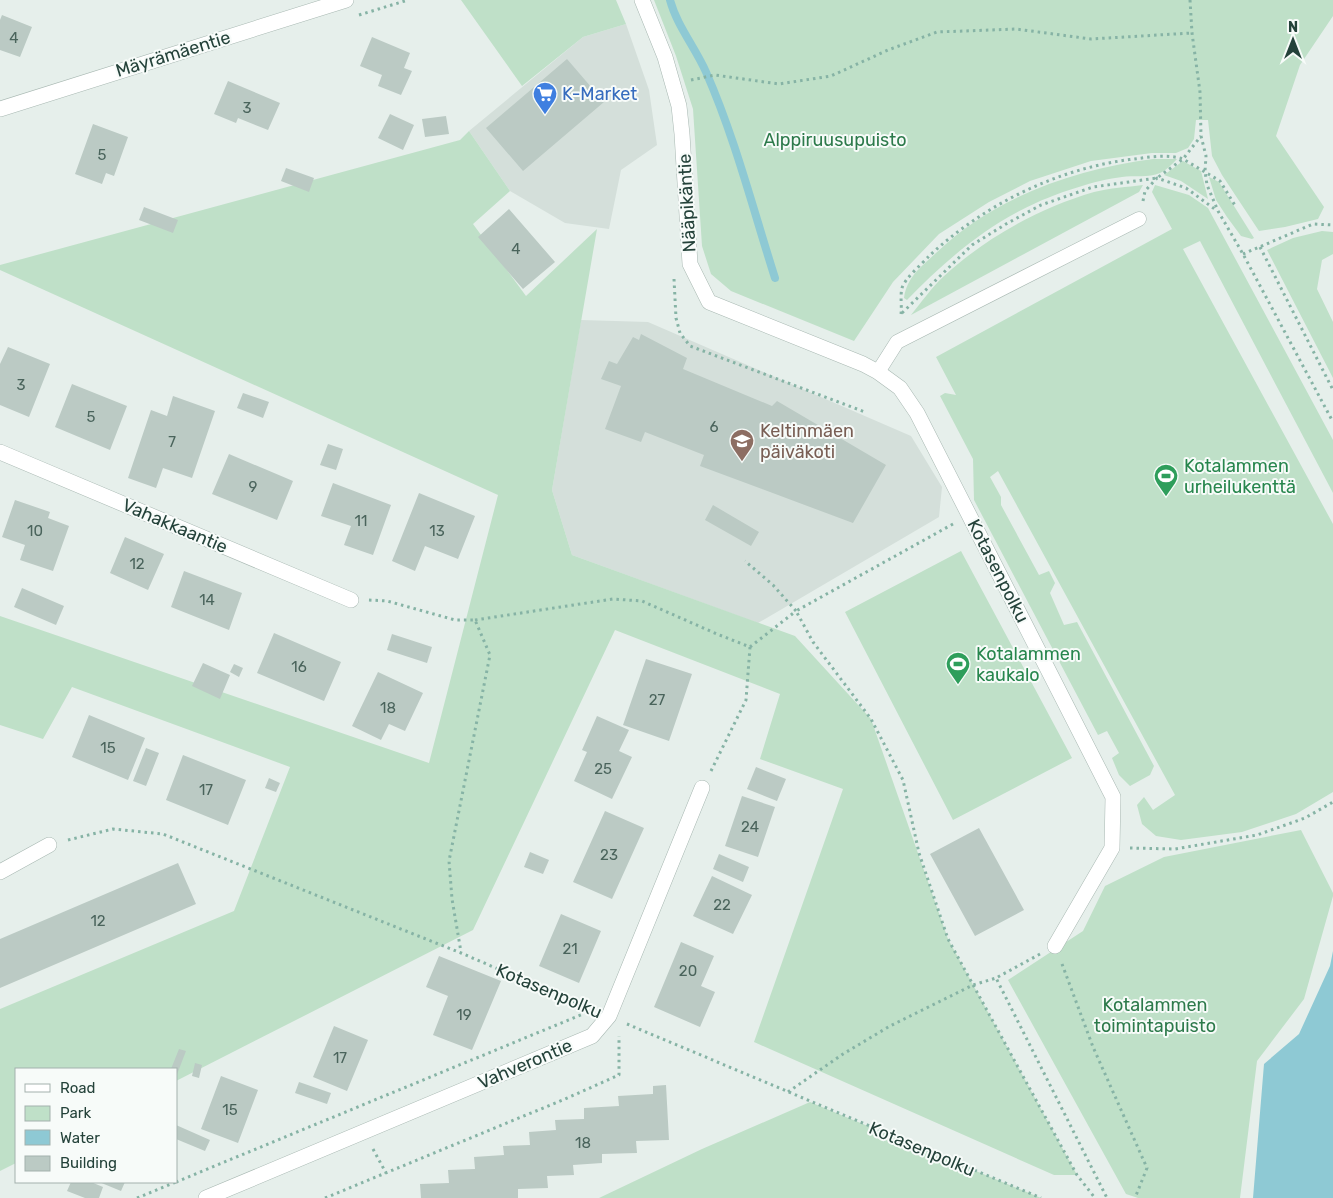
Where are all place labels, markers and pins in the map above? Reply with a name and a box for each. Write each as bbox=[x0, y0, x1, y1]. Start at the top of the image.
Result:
supermarket icon: K-Market bbox=[532, 81, 558, 115]
place label: K-Market bbox=[562, 83, 637, 105]
place label: Keltinmäen päiväkoti bbox=[760, 420, 854, 463]
school or university icon: Keltinmäen päiväkoti bbox=[729, 428, 755, 462]
place label: Kotalammen urheilukenttä bbox=[1184, 455, 1296, 498]
sports icon: Kotalammen urheilukenttä bbox=[1153, 463, 1179, 497]
place label: Kotalammen kaukalo bbox=[976, 643, 1081, 686]
sports icon: Kotalammen kaukalo bbox=[945, 651, 971, 685]

